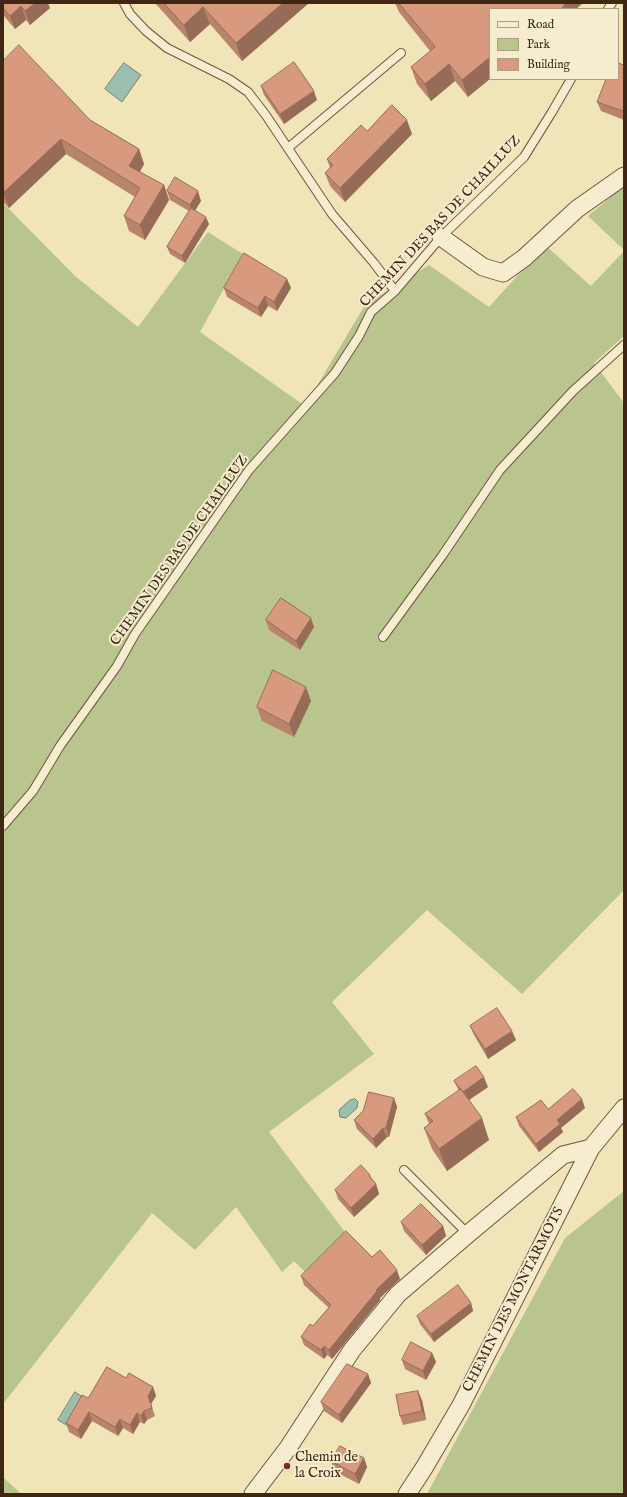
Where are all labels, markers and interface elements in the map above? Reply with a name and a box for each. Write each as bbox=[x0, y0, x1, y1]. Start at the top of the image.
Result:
legend bbox=[489, 8, 619, 80]
text: Road bbox=[527, 17, 554, 32]
text: Park bbox=[527, 37, 550, 52]
text: Building bbox=[527, 57, 570, 72]
street label: CHEMIN DES BAS DE CHAILLUZ bbox=[357, 133, 525, 311]
street label: CHEMIN DES BAS DE CHAILLUZ bbox=[108, 453, 252, 649]
street label: CHEMIN DES MONTARMOTS bbox=[460, 1205, 568, 1395]
place label: Chemin de la Croix bbox=[295, 1450, 358, 1482]
marker: Chemin de la Croix bbox=[282, 1461, 292, 1471]

